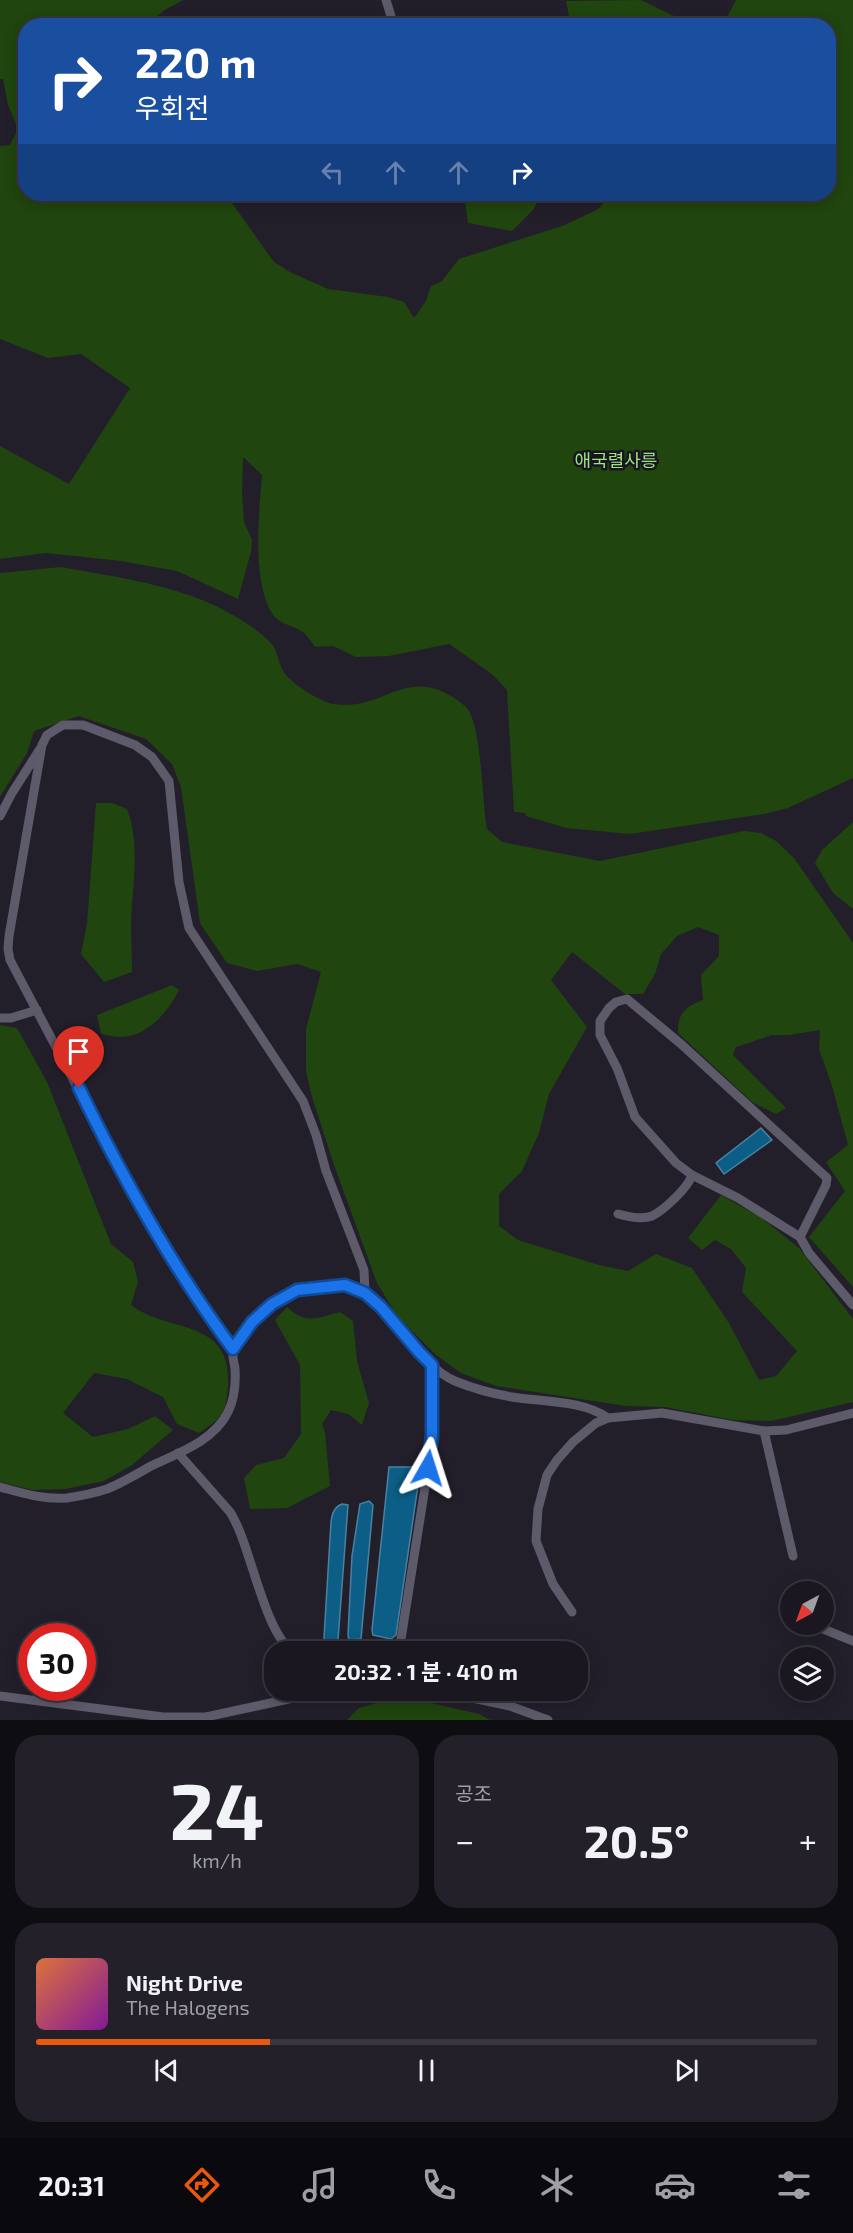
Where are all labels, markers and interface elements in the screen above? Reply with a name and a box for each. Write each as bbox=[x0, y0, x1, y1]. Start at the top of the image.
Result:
text: 220 m bbox=[135, 36, 256, 86]
icon: right bbox=[36, 42, 114, 120]
text: 우회전 bbox=[135, 91, 210, 123]
icon: left bbox=[316, 156, 349, 189]
icon: ahead bbox=[379, 156, 412, 189]
icon: ahead bbox=[442, 156, 475, 189]
icon: right bbox=[505, 156, 538, 189]
park label: 애국렬사릉 bbox=[575, 449, 657, 471]
pin bbox=[53, 1026, 104, 1088]
icon: arrive bbox=[62, 1035, 95, 1068]
position arrow bbox=[396, 1436, 460, 1500]
north arrow bbox=[780, 1581, 834, 1635]
map controls bbox=[780, 1581, 834, 1701]
speed limit sign: 30 bbox=[18, 1623, 96, 1701]
button: layers bbox=[780, 1647, 834, 1701]
text: 20:32 · 1 분 · 410 m bbox=[334, 1658, 518, 1684]
text: 24 bbox=[169, 1762, 265, 1856]
text: 공조 bbox=[455, 1781, 492, 1805]
text: 20.5° bbox=[584, 1813, 689, 1867]
text: − bbox=[455, 1820, 474, 1860]
text: + bbox=[799, 1820, 817, 1860]
text: km/h bbox=[192, 1848, 242, 1872]
text: Night Drive bbox=[126, 1969, 243, 1995]
text: The Halogens bbox=[126, 1995, 250, 2019]
icon: previous bbox=[150, 2054, 183, 2087]
icon: pause bbox=[410, 2054, 443, 2087]
icon: next bbox=[670, 2054, 703, 2087]
icon: directions bbox=[181, 2164, 223, 2206]
icon: music bbox=[299, 2164, 341, 2206]
icon: phone bbox=[418, 2164, 460, 2206]
icon: climate bbox=[536, 2164, 578, 2206]
icon: car bbox=[654, 2164, 696, 2206]
icon: filters bbox=[773, 2164, 815, 2206]
text: 20:31 bbox=[38, 2169, 105, 2201]

